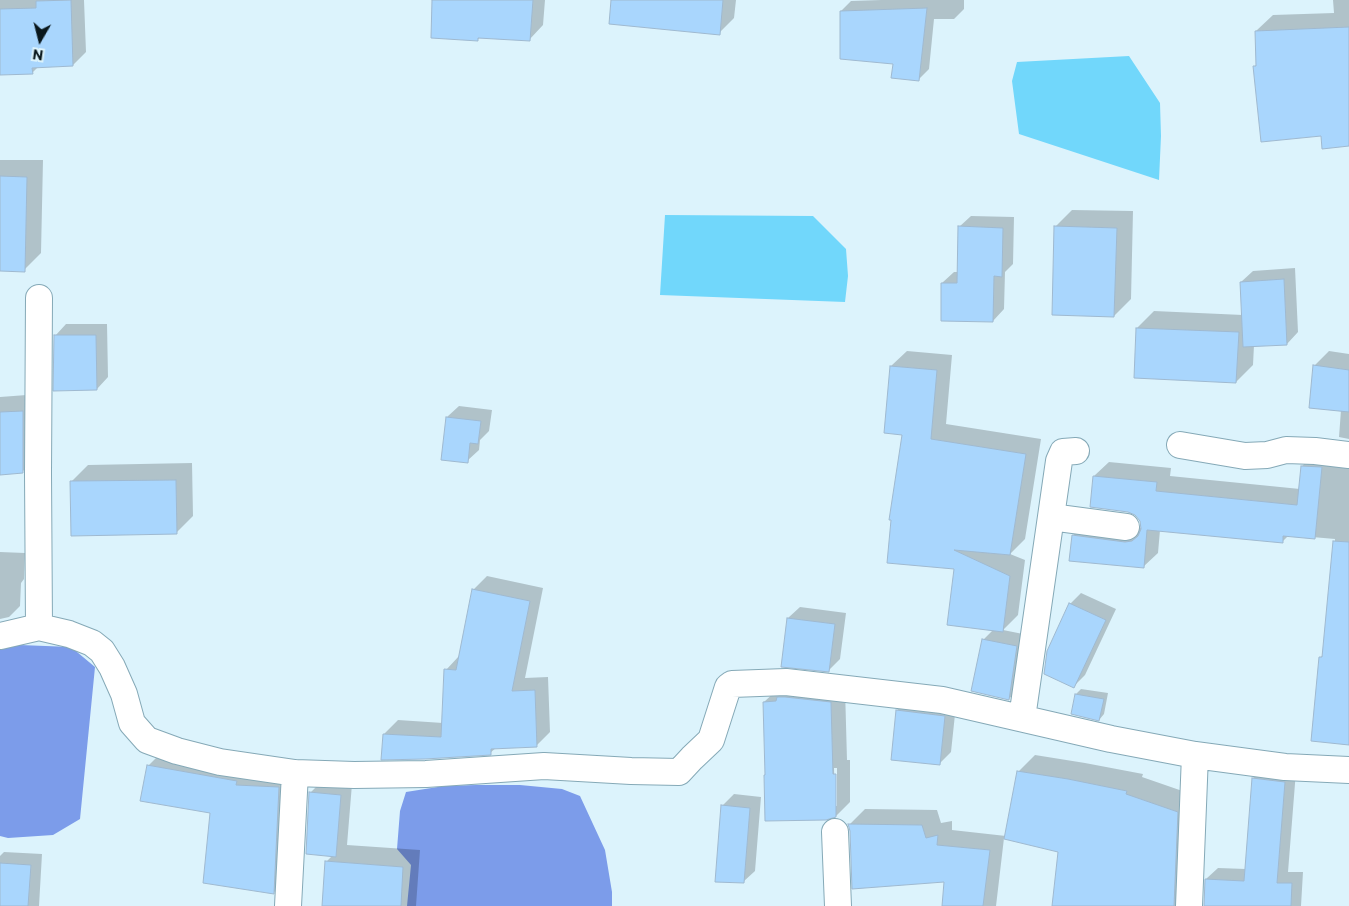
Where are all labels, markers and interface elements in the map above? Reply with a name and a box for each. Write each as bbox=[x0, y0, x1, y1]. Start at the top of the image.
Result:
north arrow bbox=[15, 15, 65, 65]
text: N bbox=[31, 46, 44, 64]

